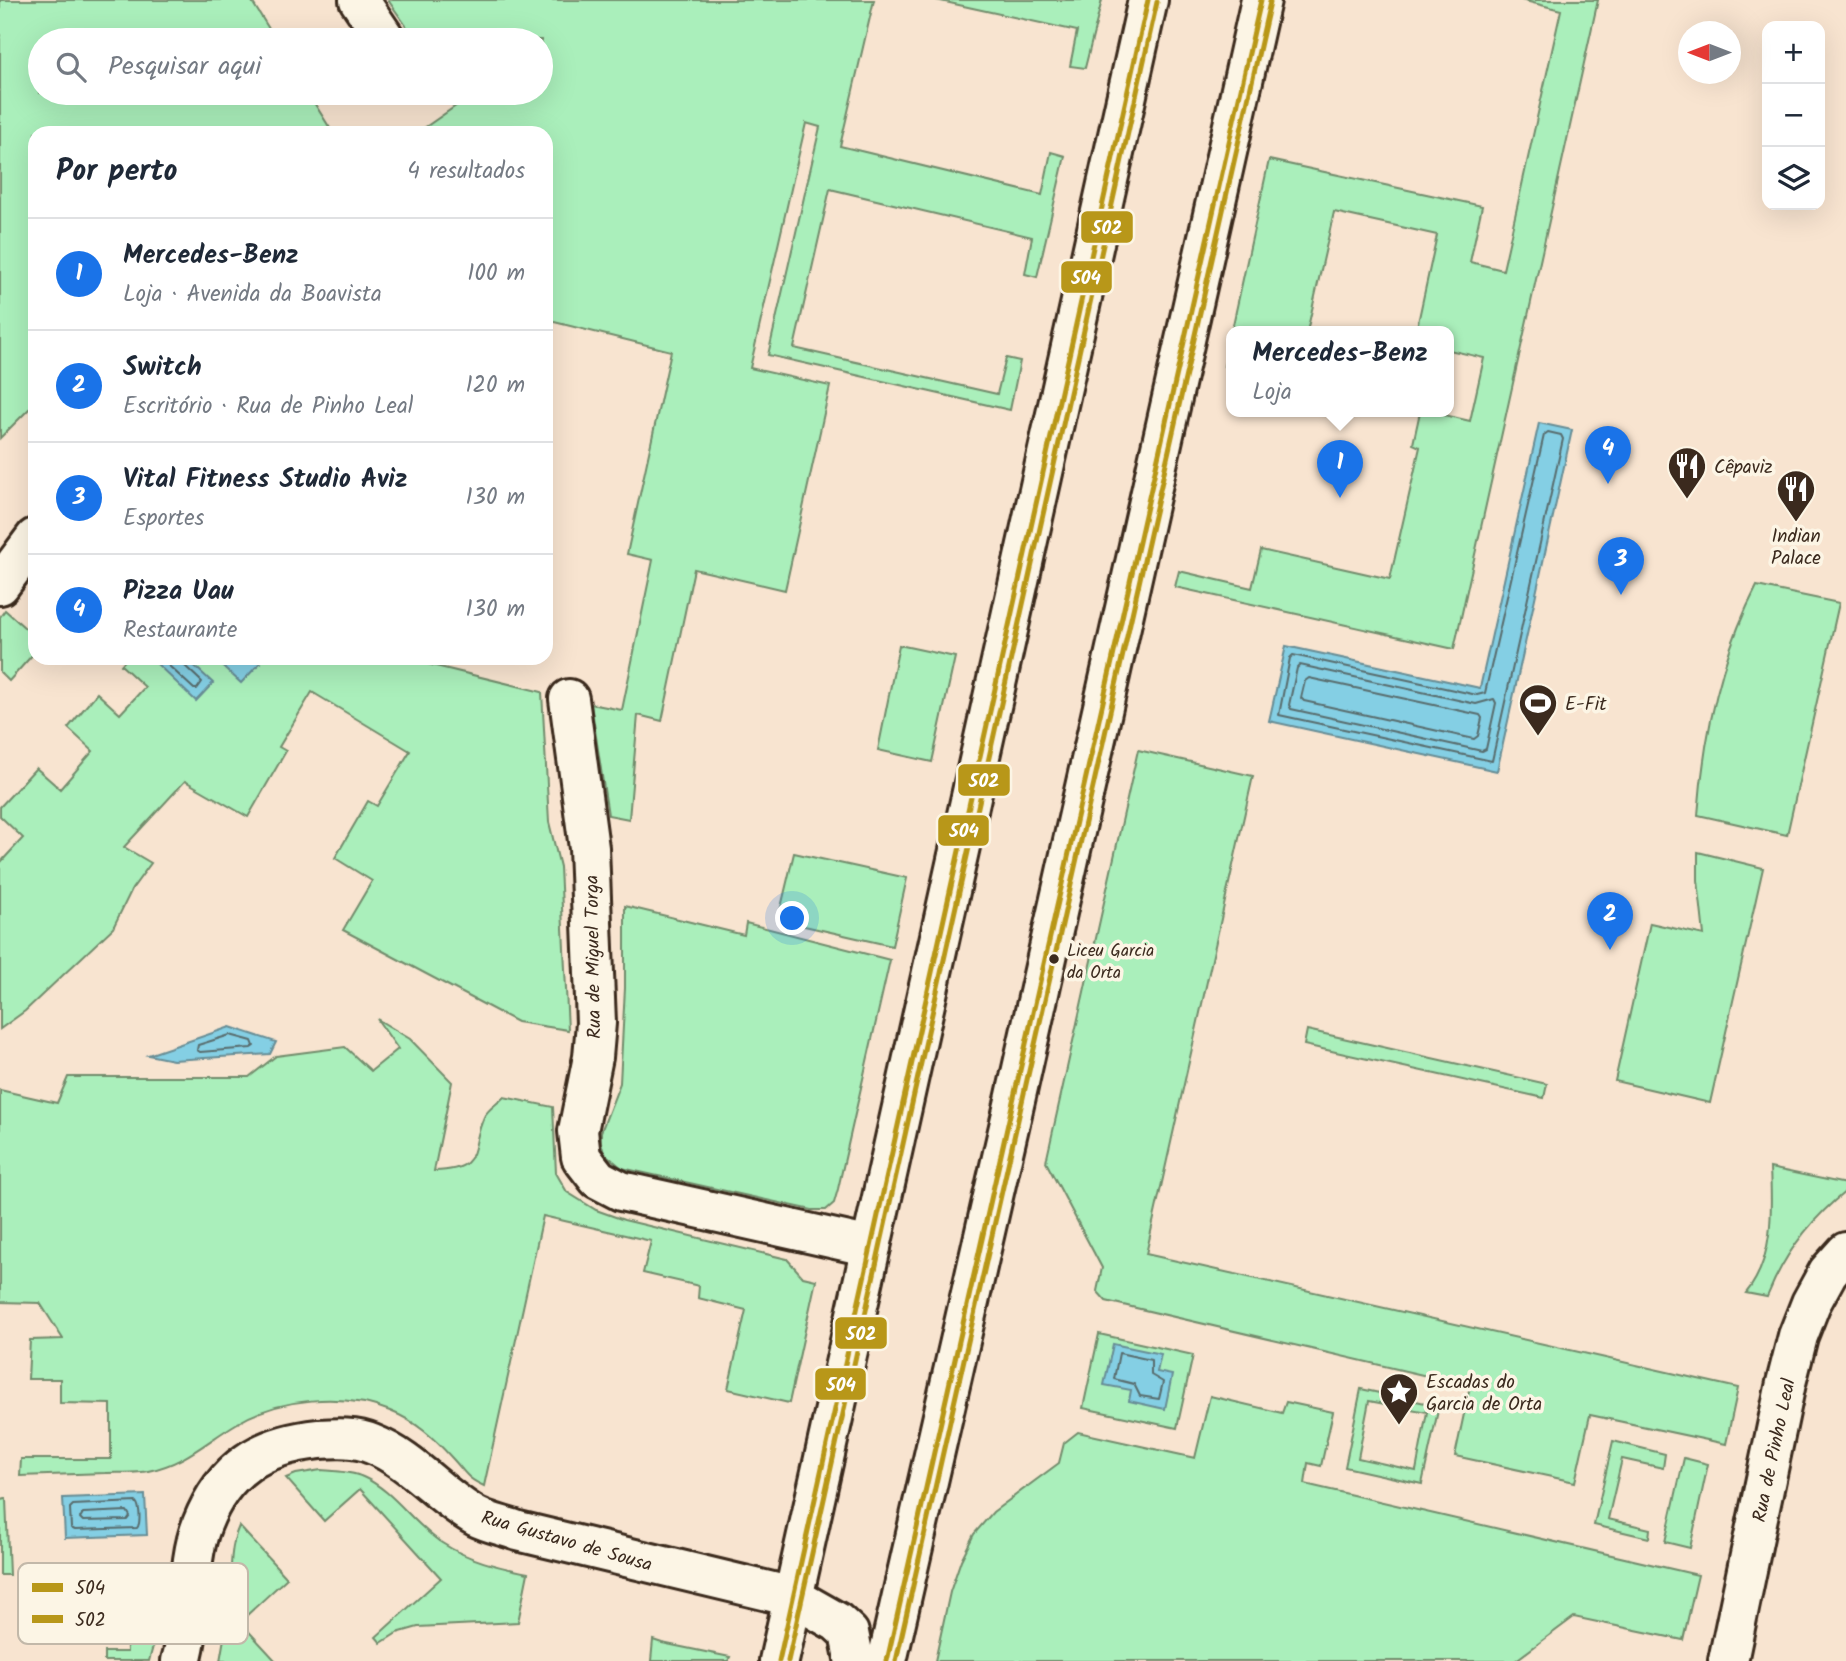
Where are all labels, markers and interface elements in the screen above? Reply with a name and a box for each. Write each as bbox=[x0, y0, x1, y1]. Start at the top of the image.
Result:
north arrow bbox=[1678, 21, 1741, 84]
map controls bbox=[1762, 21, 1825, 210]
button: + bbox=[1762, 21, 1825, 84]
search box bbox=[28, 28, 553, 105]
text: Pesquisar aqui bbox=[108, 46, 261, 88]
icon: search bbox=[52, 48, 90, 86]
button: − bbox=[1762, 84, 1825, 147]
button: layers bbox=[1762, 147, 1825, 210]
text: Por perto bbox=[56, 148, 177, 196]
text: 4 resultados bbox=[407, 154, 525, 190]
line badge: 502 bbox=[1080, 210, 1134, 244]
text: 502 bbox=[1091, 214, 1122, 244]
text: Mercedes-Benz bbox=[123, 235, 299, 277]
text: 1 bbox=[76, 256, 82, 292]
text: 100 m bbox=[467, 256, 525, 292]
line badge: 504 bbox=[1060, 260, 1113, 294]
text: 504 bbox=[1070, 264, 1102, 294]
text: Loja · Avenida da Boavista bbox=[123, 277, 382, 313]
popup bbox=[1226, 326, 1454, 417]
text: Mercedes-Benz bbox=[1252, 333, 1428, 375]
text: Switch bbox=[123, 347, 202, 389]
text: 2 bbox=[72, 368, 86, 404]
text: 120 m bbox=[465, 368, 525, 404]
text: Loja bbox=[1252, 375, 1292, 411]
text: Escritório · Rua de Pinho Leal bbox=[123, 389, 413, 425]
pin: 4 bbox=[1585, 426, 1631, 484]
pin: 1 bbox=[1317, 440, 1363, 498]
restaurant icon: Cêpaviz bbox=[1666, 445, 1708, 500]
place label: Cêpaviz bbox=[1714, 453, 1773, 483]
text: Vital Fitness Studio Aviz bbox=[123, 459, 407, 501]
restaurant icon: Indian Palace bbox=[1775, 468, 1817, 523]
text: 3 bbox=[73, 480, 85, 516]
text: 130 m bbox=[466, 480, 525, 516]
text: Esportes bbox=[123, 501, 204, 537]
place label: Indian Palace bbox=[1771, 522, 1821, 574]
pin: 3 bbox=[1598, 537, 1644, 595]
text: Pizza Uau bbox=[123, 571, 234, 613]
text: 4 bbox=[73, 592, 85, 628]
text: 130 m bbox=[466, 592, 525, 628]
text: Restaurante bbox=[123, 613, 237, 649]
sports icon: E-Fit bbox=[1517, 682, 1559, 737]
place label: E-Fit bbox=[1565, 690, 1607, 720]
line badge: 502 bbox=[957, 763, 1011, 797]
text: 502 bbox=[968, 767, 999, 797]
line badge: 504 bbox=[937, 814, 990, 847]
text: 504 bbox=[948, 817, 980, 847]
street label: Rua de Miguel Torga bbox=[578, 875, 610, 1039]
pin: 2 bbox=[1587, 892, 1633, 950]
your location bbox=[775, 901, 809, 935]
place label: Liceu Garcia da Orta bbox=[1067, 938, 1154, 987]
marker: Liceu Garcia da Orta bbox=[1047, 952, 1061, 966]
line badge: 502 bbox=[834, 1316, 888, 1350]
text: 502 bbox=[845, 1320, 876, 1350]
line badge: 504 bbox=[814, 1367, 867, 1401]
place label: Escadas do Garcia de Orta bbox=[1426, 1368, 1542, 1420]
text: 504 bbox=[825, 1371, 857, 1401]
place icon: Escadas do Garcia de Orta bbox=[1378, 1371, 1420, 1426]
street label: Rua de Pinho Leal bbox=[1745, 1375, 1805, 1525]
street label: Rua Gustavo de Sousa bbox=[477, 1503, 655, 1581]
legend bbox=[18, 1563, 248, 1644]
text: 504 bbox=[75, 1574, 105, 1604]
text: 502 bbox=[75, 1606, 106, 1636]

